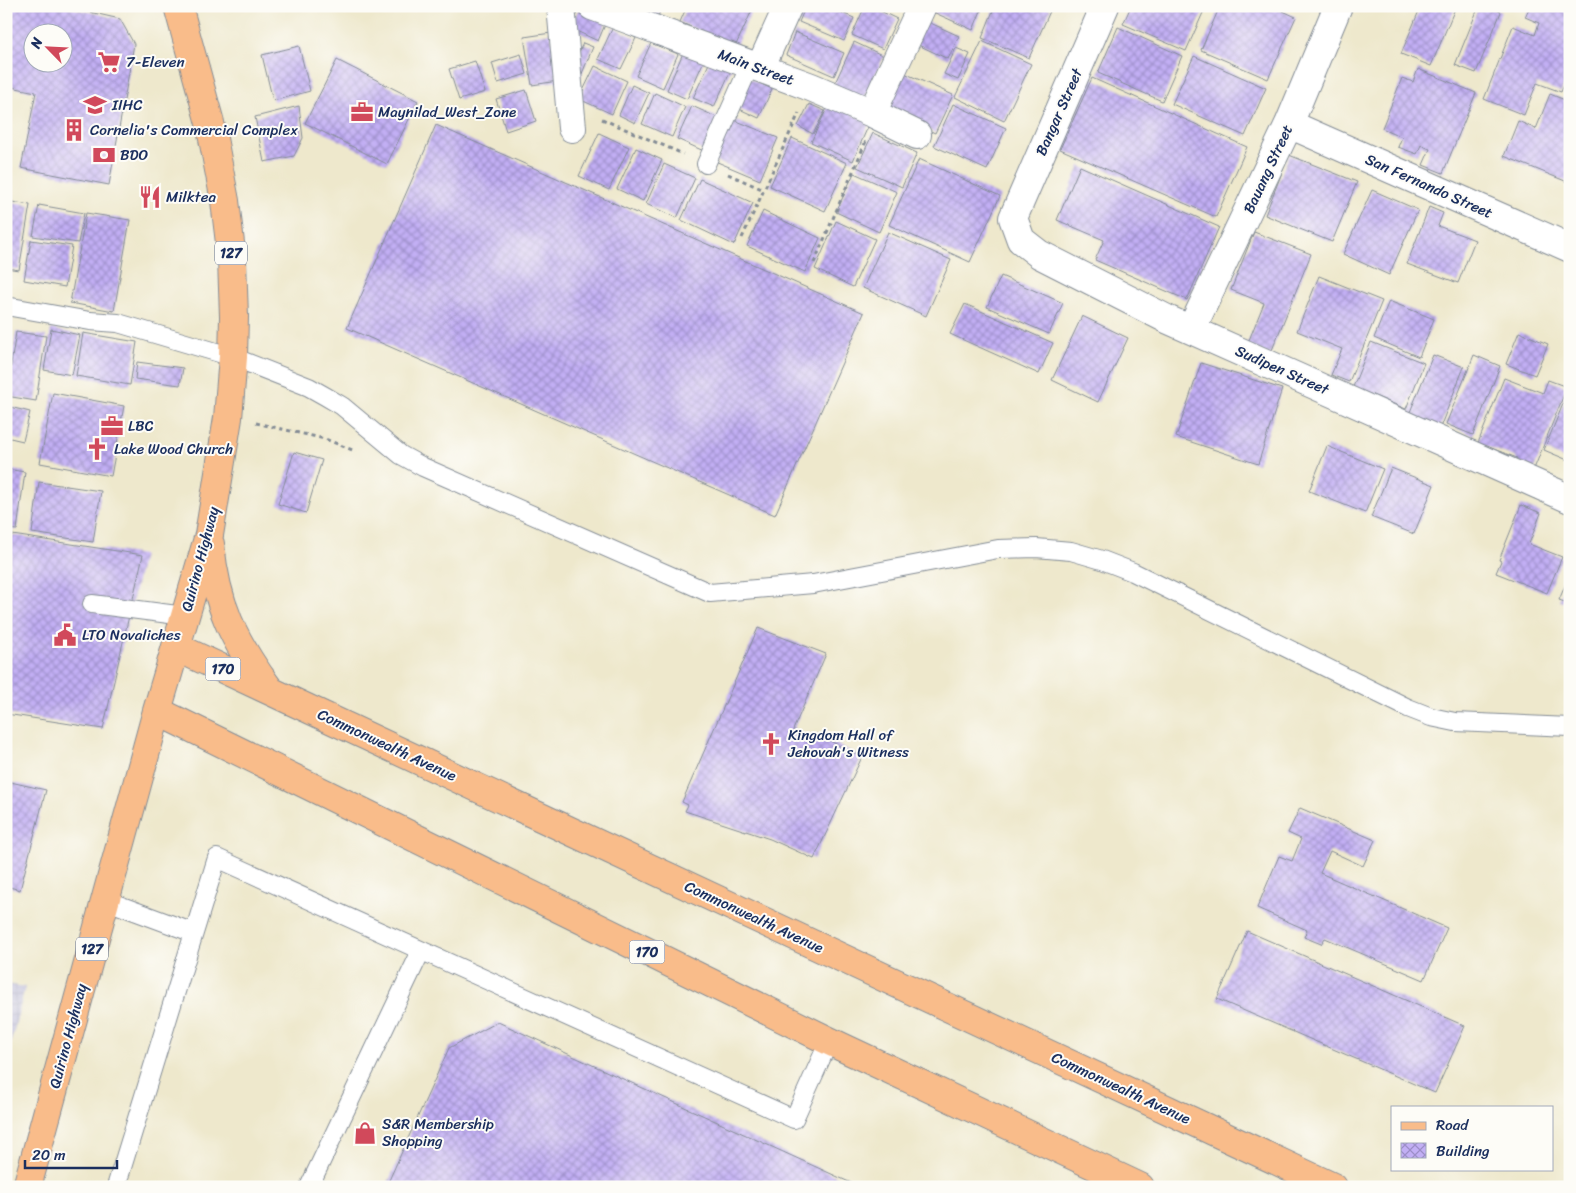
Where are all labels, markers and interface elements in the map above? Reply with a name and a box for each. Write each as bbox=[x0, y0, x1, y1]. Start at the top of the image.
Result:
north arrow bbox=[22, 22, 72, 72]
text: N bbox=[23, 33, 50, 53]
street label: Main Street bbox=[714, 41, 798, 93]
supermarket icon: 7-Eleven bbox=[96, 49, 122, 75]
place label: 7-Eleven bbox=[126, 49, 185, 75]
street label: Bangar Street bbox=[1028, 63, 1090, 160]
school or university icon: IIHC bbox=[82, 92, 108, 118]
place label: IIHC bbox=[111, 92, 143, 118]
office icon: Maynilad_West_Zone bbox=[349, 99, 375, 125]
place label: Maynilad_West_Zone bbox=[378, 99, 516, 125]
building icon: Cornelia's Commercial Complex bbox=[61, 117, 87, 143]
place label: Cornelia's Commercial Complex bbox=[90, 117, 298, 143]
street label: Bauang Street bbox=[1236, 120, 1300, 218]
bank icon: BDO bbox=[91, 142, 117, 168]
place label: BDO bbox=[120, 142, 148, 168]
street label: San Fernando Street bbox=[1361, 146, 1497, 226]
restaurant icon: Milktea bbox=[137, 184, 163, 210]
place label: Milktea bbox=[166, 184, 216, 210]
road number: 127 bbox=[215, 242, 247, 264]
street label: Sudipen Street bbox=[1231, 338, 1334, 403]
office icon: LBC bbox=[99, 413, 125, 439]
place label: LBC bbox=[128, 413, 154, 439]
church icon: Lake Wood Church bbox=[84, 436, 110, 462]
place label: Lake Wood Church bbox=[114, 436, 233, 462]
street label: Quirino Highway bbox=[174, 503, 227, 614]
public building icon: LTO Novaliches bbox=[52, 622, 78, 648]
place label: LTO Novaliches bbox=[82, 622, 181, 648]
road number: 170 bbox=[206, 658, 240, 681]
street label: Commonwealth Avenue bbox=[313, 701, 461, 789]
place label: Kingdom Hall of Jehovah's Witness bbox=[787, 722, 909, 765]
church icon: Kingdom Hall of Jehovah's Witness bbox=[758, 731, 784, 757]
street label: Commonwealth Avenue bbox=[680, 873, 828, 961]
road number: 127 bbox=[76, 938, 108, 961]
road number: 170 bbox=[630, 940, 664, 964]
street label: Quirino Highway bbox=[42, 980, 95, 1091]
street label: Commonwealth Avenue bbox=[1047, 1044, 1195, 1132]
legend bbox=[1391, 1106, 1554, 1170]
place label: S&R Membership Shopping bbox=[382, 1111, 494, 1154]
text: Road bbox=[1436, 1112, 1469, 1138]
shop icon: S&R Membership Shopping bbox=[352, 1120, 378, 1146]
scale bar bbox=[25, 1138, 118, 1170]
text: Building bbox=[1436, 1138, 1490, 1164]
text: 20 m bbox=[32, 1142, 66, 1168]

